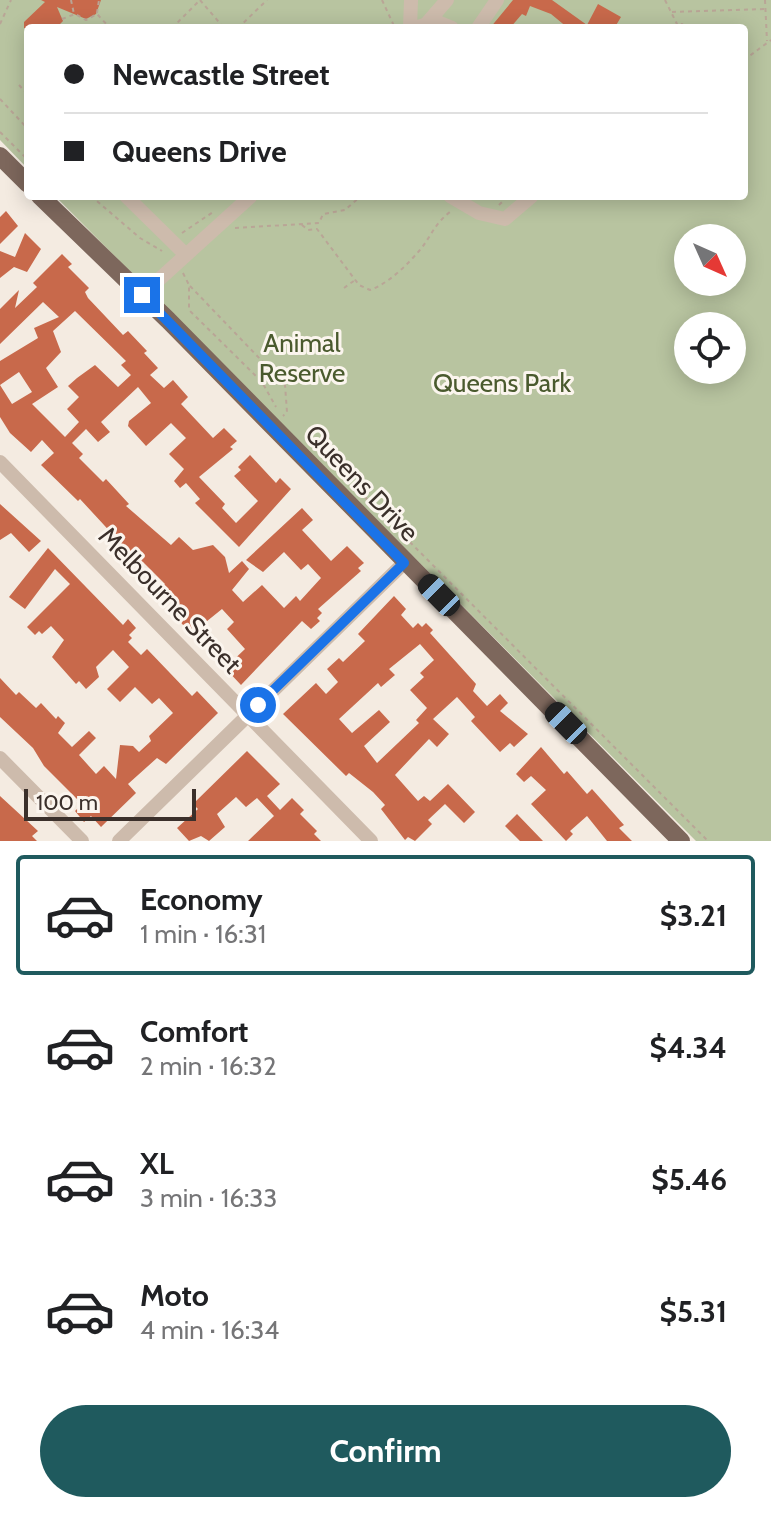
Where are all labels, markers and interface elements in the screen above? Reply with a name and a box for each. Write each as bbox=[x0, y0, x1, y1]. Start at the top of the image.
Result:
text: Newcastle Street bbox=[112, 56, 330, 93]
text: Queens Drive bbox=[112, 133, 287, 170]
north arrow bbox=[674, 224, 746, 296]
map controls bbox=[674, 224, 746, 384]
route end bbox=[124, 277, 160, 313]
button: locate bbox=[674, 312, 746, 384]
park label: Animal Reserve bbox=[259, 327, 345, 389]
park label: Queens Park bbox=[433, 367, 571, 399]
street label: Queens Drive bbox=[299, 418, 425, 548]
street label: Melbourne Street bbox=[92, 520, 248, 680]
car bbox=[414, 570, 464, 620]
route start bbox=[240, 687, 276, 723]
car bbox=[541, 698, 591, 748]
scale bar bbox=[24, 785, 196, 821]
text: 100 m bbox=[36, 789, 98, 816]
icon: car bbox=[44, 879, 116, 951]
text: Economy bbox=[140, 881, 263, 918]
text: $3.21 bbox=[660, 897, 727, 934]
text: 1 min · 16:31 bbox=[140, 918, 266, 950]
icon: car bbox=[44, 1011, 116, 1083]
text: Comfort bbox=[140, 1013, 248, 1050]
text: $4.34 bbox=[650, 1029, 727, 1066]
text: 2 min · 16:32 bbox=[140, 1050, 277, 1082]
icon: car bbox=[44, 1143, 116, 1215]
text: XL bbox=[140, 1145, 174, 1182]
text: $5.46 bbox=[651, 1161, 727, 1198]
text: 3 min · 16:33 bbox=[140, 1182, 277, 1214]
icon: car bbox=[44, 1275, 116, 1347]
text: Moto bbox=[140, 1277, 209, 1314]
text: $5.31 bbox=[660, 1293, 727, 1330]
text: 4 min · 16:34 bbox=[140, 1314, 279, 1346]
button: Confirm bbox=[40, 1405, 731, 1497]

